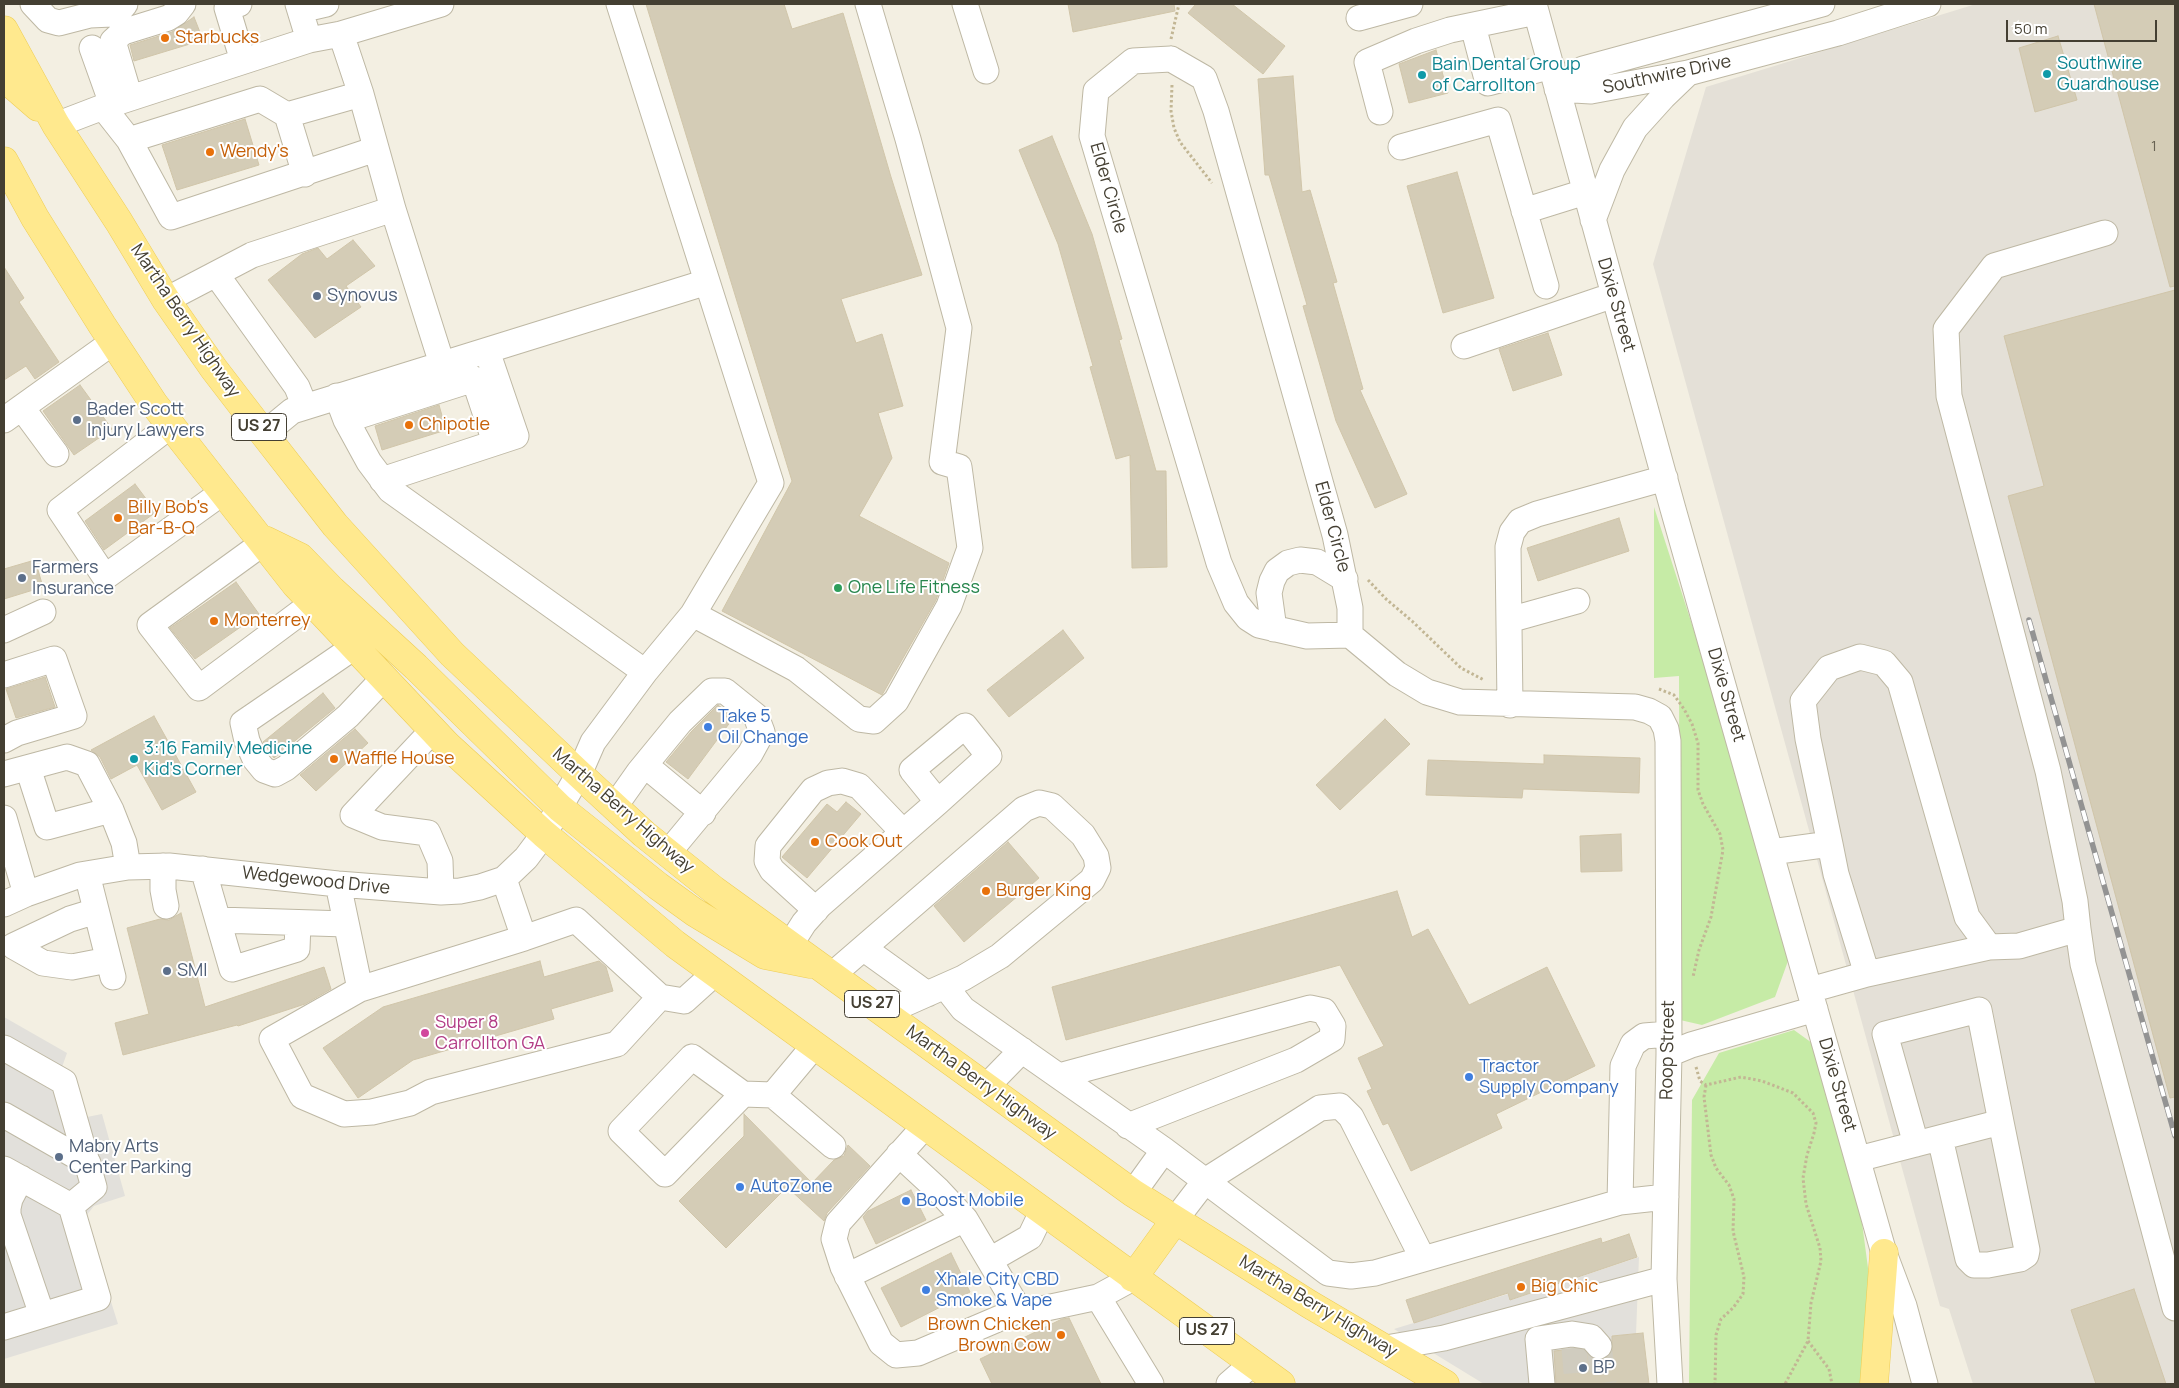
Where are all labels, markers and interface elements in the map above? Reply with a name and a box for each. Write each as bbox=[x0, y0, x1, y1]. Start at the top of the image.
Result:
scale bar bbox=[2009, 10, 2160, 42]
text: 50 m bbox=[2014, 18, 2048, 39]
place label: Starbucks bbox=[175, 27, 259, 49]
marker: Starbucks bbox=[159, 32, 171, 44]
street label: Southwire Drive bbox=[1601, 51, 1733, 99]
place label: Southwire Guardhouse bbox=[2057, 53, 2159, 96]
place label: Bain Dental Group of Carrollton bbox=[1432, 54, 1581, 96]
marker: Southwire Guardhouse bbox=[2041, 68, 2053, 80]
marker: Bain Dental Group of Carrollton bbox=[1416, 69, 1428, 81]
house number: 1 bbox=[2151, 138, 2157, 156]
street label: Elder Circle bbox=[1085, 140, 1131, 236]
place label: Wendy's bbox=[220, 141, 289, 163]
marker: Wendy's bbox=[204, 146, 216, 158]
street label: Martha Berry Highway bbox=[126, 240, 244, 402]
street label: Dixie Street bbox=[1592, 255, 1640, 355]
place label: Synovus bbox=[327, 285, 398, 307]
marker: Synovus bbox=[311, 290, 323, 302]
place label: Bader Scott Injury Lawyers bbox=[87, 399, 204, 442]
marker: Bader Scott Injury Lawyers bbox=[71, 414, 83, 426]
road number: US 27 bbox=[232, 414, 286, 441]
place label: Chipotle bbox=[419, 414, 490, 436]
marker: Chipotle bbox=[403, 419, 415, 431]
street label: Elder Circle bbox=[1309, 479, 1355, 575]
place label: Billy Bob's Bar-B-Q bbox=[128, 497, 209, 540]
marker: Billy Bob's Bar-B-Q bbox=[112, 512, 124, 524]
place label: Farmers Insurance bbox=[32, 557, 114, 600]
marker: Farmers Insurance bbox=[16, 572, 28, 584]
place label: One Life Fitness bbox=[848, 577, 980, 599]
marker: One Life Fitness bbox=[832, 582, 844, 594]
place label: Monterrey bbox=[224, 610, 310, 632]
marker: Monterrey bbox=[208, 615, 220, 627]
street label: Dixie Street bbox=[1702, 645, 1750, 745]
place label: Take 5 Oil Change bbox=[718, 706, 808, 749]
marker: Take 5 Oil Change bbox=[702, 721, 714, 733]
place label: 3:16 Family Medicine Kid's Corner bbox=[144, 738, 312, 781]
street label: Martha Berry Highway bbox=[548, 744, 698, 878]
place label: Waffle House bbox=[344, 748, 455, 770]
marker: 3:16 Family Medicine Kid's Corner bbox=[128, 753, 140, 765]
marker: Waffle House bbox=[328, 753, 340, 765]
place label: Cook Out bbox=[825, 831, 903, 853]
marker: Cook Out bbox=[809, 836, 821, 848]
street label: Wedgewood Drive bbox=[241, 862, 391, 900]
place label: Burger King bbox=[996, 880, 1091, 902]
marker: Burger King bbox=[980, 885, 992, 897]
place label: SMI bbox=[177, 960, 207, 982]
marker: SMI bbox=[161, 965, 173, 977]
road number: US 27 bbox=[844, 991, 900, 1018]
street label: Roop Street bbox=[1656, 1000, 1680, 1100]
place label: Super 8 Carrollton GA bbox=[435, 1012, 545, 1054]
street label: Martha Berry Highway bbox=[902, 1021, 1060, 1145]
marker: Super 8 Carrollton GA bbox=[419, 1027, 431, 1039]
street label: Dixie Street bbox=[1813, 1035, 1861, 1135]
place label: Tractor Supply Company bbox=[1479, 1056, 1619, 1098]
marker: Tractor Supply Company bbox=[1463, 1071, 1475, 1083]
place label: Mabry Arts Center Parking bbox=[69, 1136, 192, 1178]
marker: Mabry Arts Center Parking bbox=[53, 1151, 65, 1163]
place label: AutoZone bbox=[750, 1176, 832, 1198]
marker: AutoZone bbox=[734, 1181, 746, 1193]
place label: Boost Mobile bbox=[916, 1190, 1024, 1212]
marker: Boost Mobile bbox=[900, 1195, 912, 1207]
street label: Martha Berry Highway bbox=[1235, 1251, 1401, 1363]
place label: Xhale City CBD Smoke & Vape bbox=[936, 1269, 1059, 1312]
place label: Big Chic bbox=[1531, 1276, 1598, 1298]
marker: Big Chic bbox=[1515, 1281, 1527, 1293]
marker: Xhale City CBD Smoke & Vape bbox=[920, 1284, 932, 1296]
place label: Brown Chicken Brown Cow bbox=[928, 1314, 1051, 1356]
road number: US 27 bbox=[1180, 1318, 1234, 1344]
marker: Brown Chicken Brown Cow bbox=[1055, 1329, 1067, 1341]
place label: BP bbox=[1593, 1357, 1615, 1379]
marker: BP bbox=[1577, 1362, 1589, 1374]

